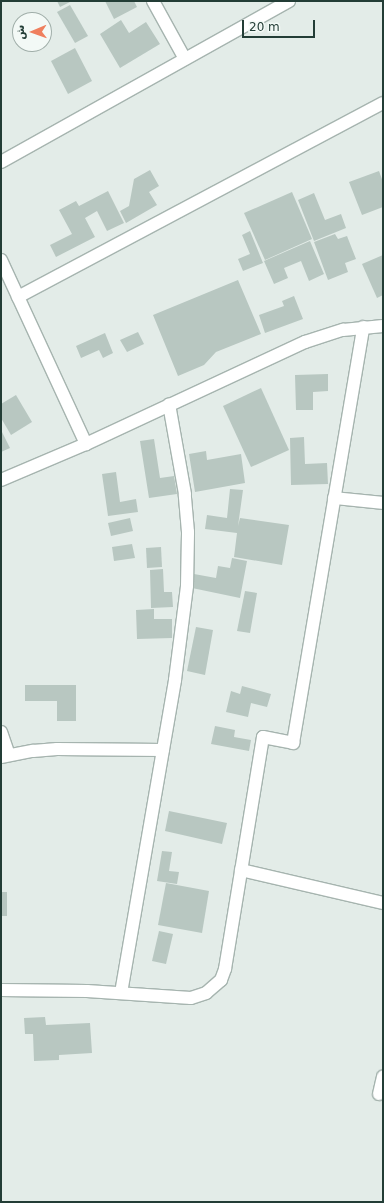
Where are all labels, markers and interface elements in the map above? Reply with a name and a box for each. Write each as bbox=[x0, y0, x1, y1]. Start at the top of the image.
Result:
north arrow bbox=[12, 12, 52, 52]
scale bar bbox=[244, 12, 317, 38]
text: 20 m bbox=[249, 20, 280, 34]
text: ش bbox=[14, 25, 27, 40]

